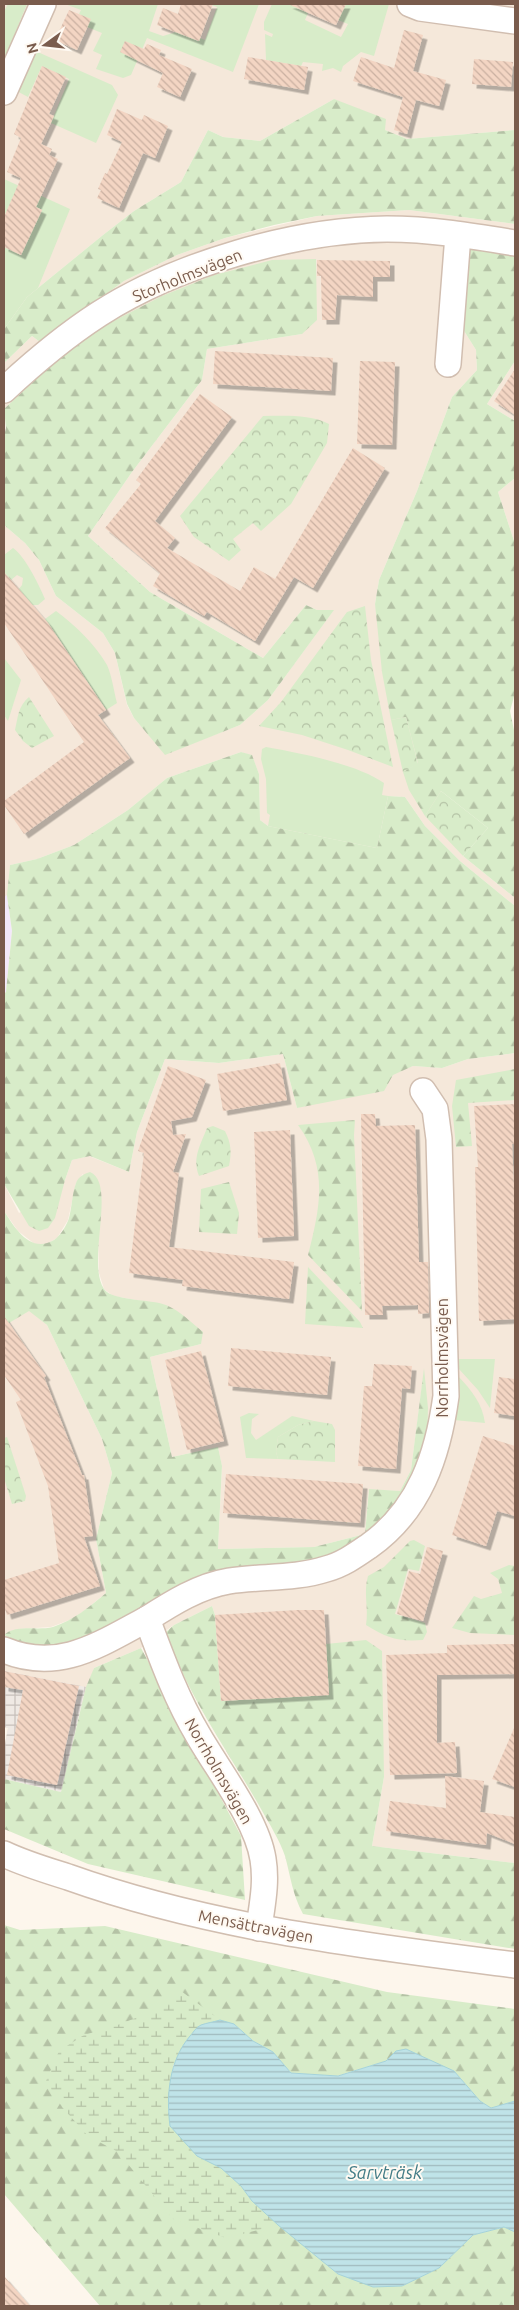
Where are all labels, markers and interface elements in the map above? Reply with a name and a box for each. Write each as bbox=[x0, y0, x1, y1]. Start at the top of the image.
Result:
north arrow bbox=[20, 20, 70, 70]
text: N bbox=[23, 41, 42, 55]
street label: Storholmsvägen bbox=[130, 245, 244, 305]
street label: Norrholmsvägen bbox=[433, 1298, 451, 1418]
street label: Norrholmsvägen bbox=[181, 1715, 257, 1827]
street label: Mensättravägen bbox=[197, 1906, 315, 1946]
water label: Sarvträsk bbox=[347, 2162, 423, 2182]

